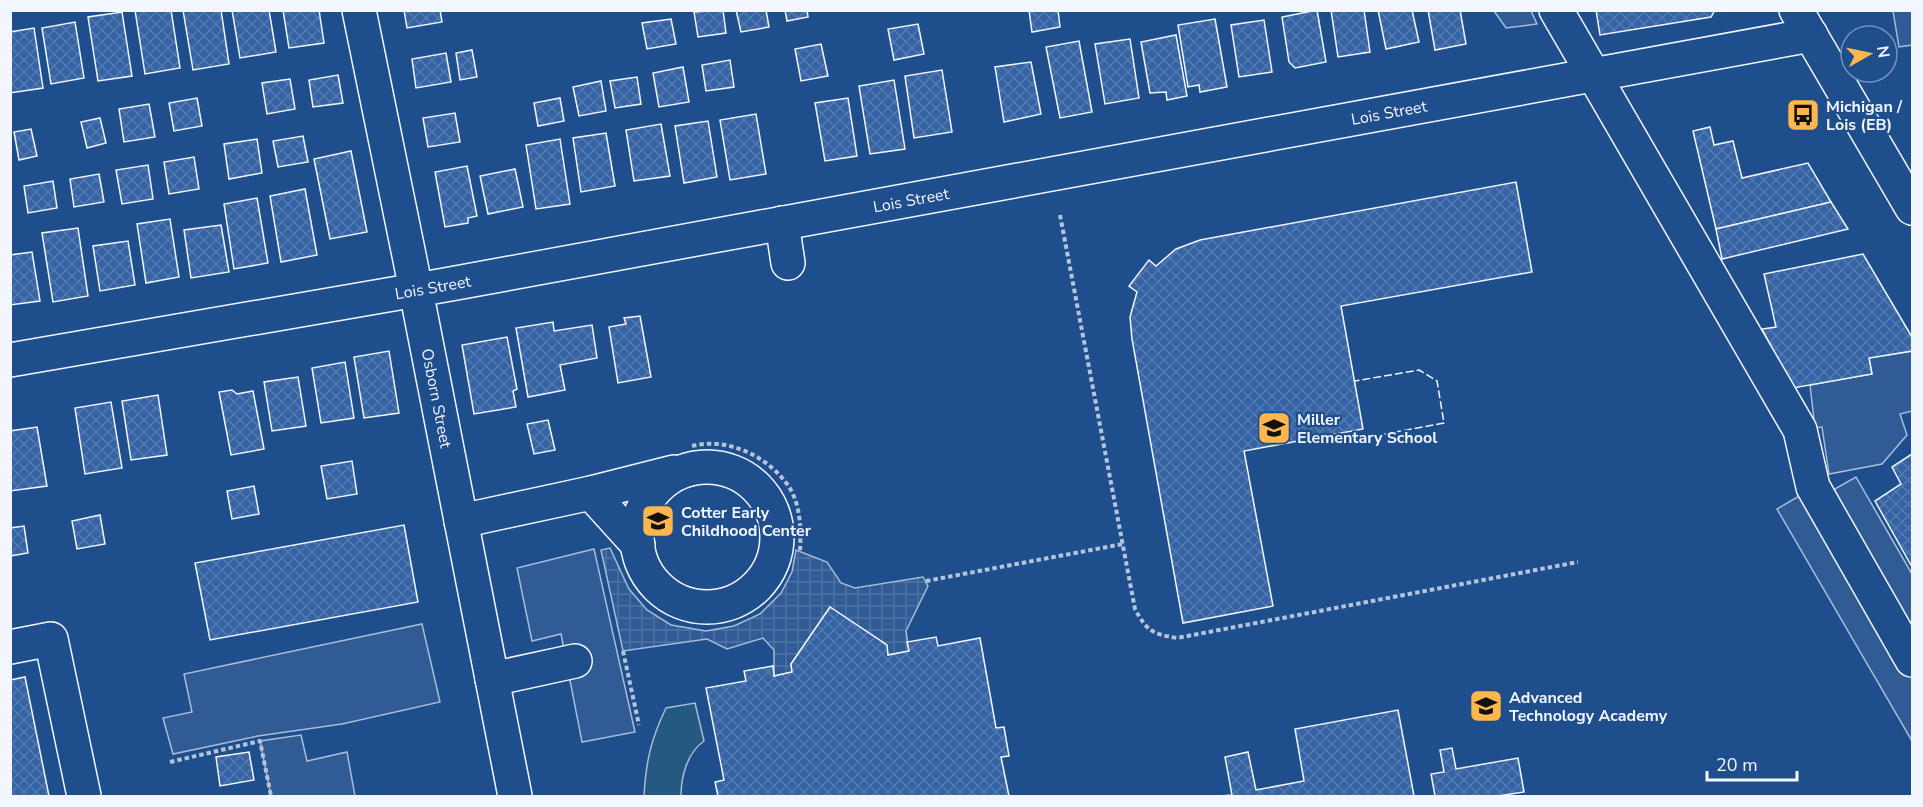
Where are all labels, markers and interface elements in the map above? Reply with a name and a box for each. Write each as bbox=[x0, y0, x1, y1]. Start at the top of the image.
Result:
north arrow bbox=[1839, 24, 1899, 84]
text: N bbox=[1871, 44, 1895, 59]
street label: Lois Street bbox=[1349, 95, 1429, 131]
place label: Michigan / Lois (EB) bbox=[1826, 96, 1903, 136]
bus stop icon: Michigan / Lois (EB) bbox=[1785, 97, 1821, 133]
street label: Lois Street bbox=[871, 183, 951, 218]
street label: Lois Street bbox=[393, 270, 473, 305]
street label: Osborn Street bbox=[416, 347, 457, 450]
place label: Miller Elementary School bbox=[1297, 409, 1437, 449]
school or university icon: Miller Elementary School bbox=[1256, 410, 1292, 446]
place label: Cotter Early Childhood Center bbox=[681, 502, 812, 542]
school or university icon: Cotter Early Childhood Center bbox=[640, 503, 676, 539]
place label: Advanced Technology Academy bbox=[1509, 687, 1668, 727]
school or university icon: Advanced Technology Academy bbox=[1468, 688, 1504, 724]
scale bar bbox=[1707, 744, 1797, 782]
text: 20 m bbox=[1716, 753, 1758, 777]

